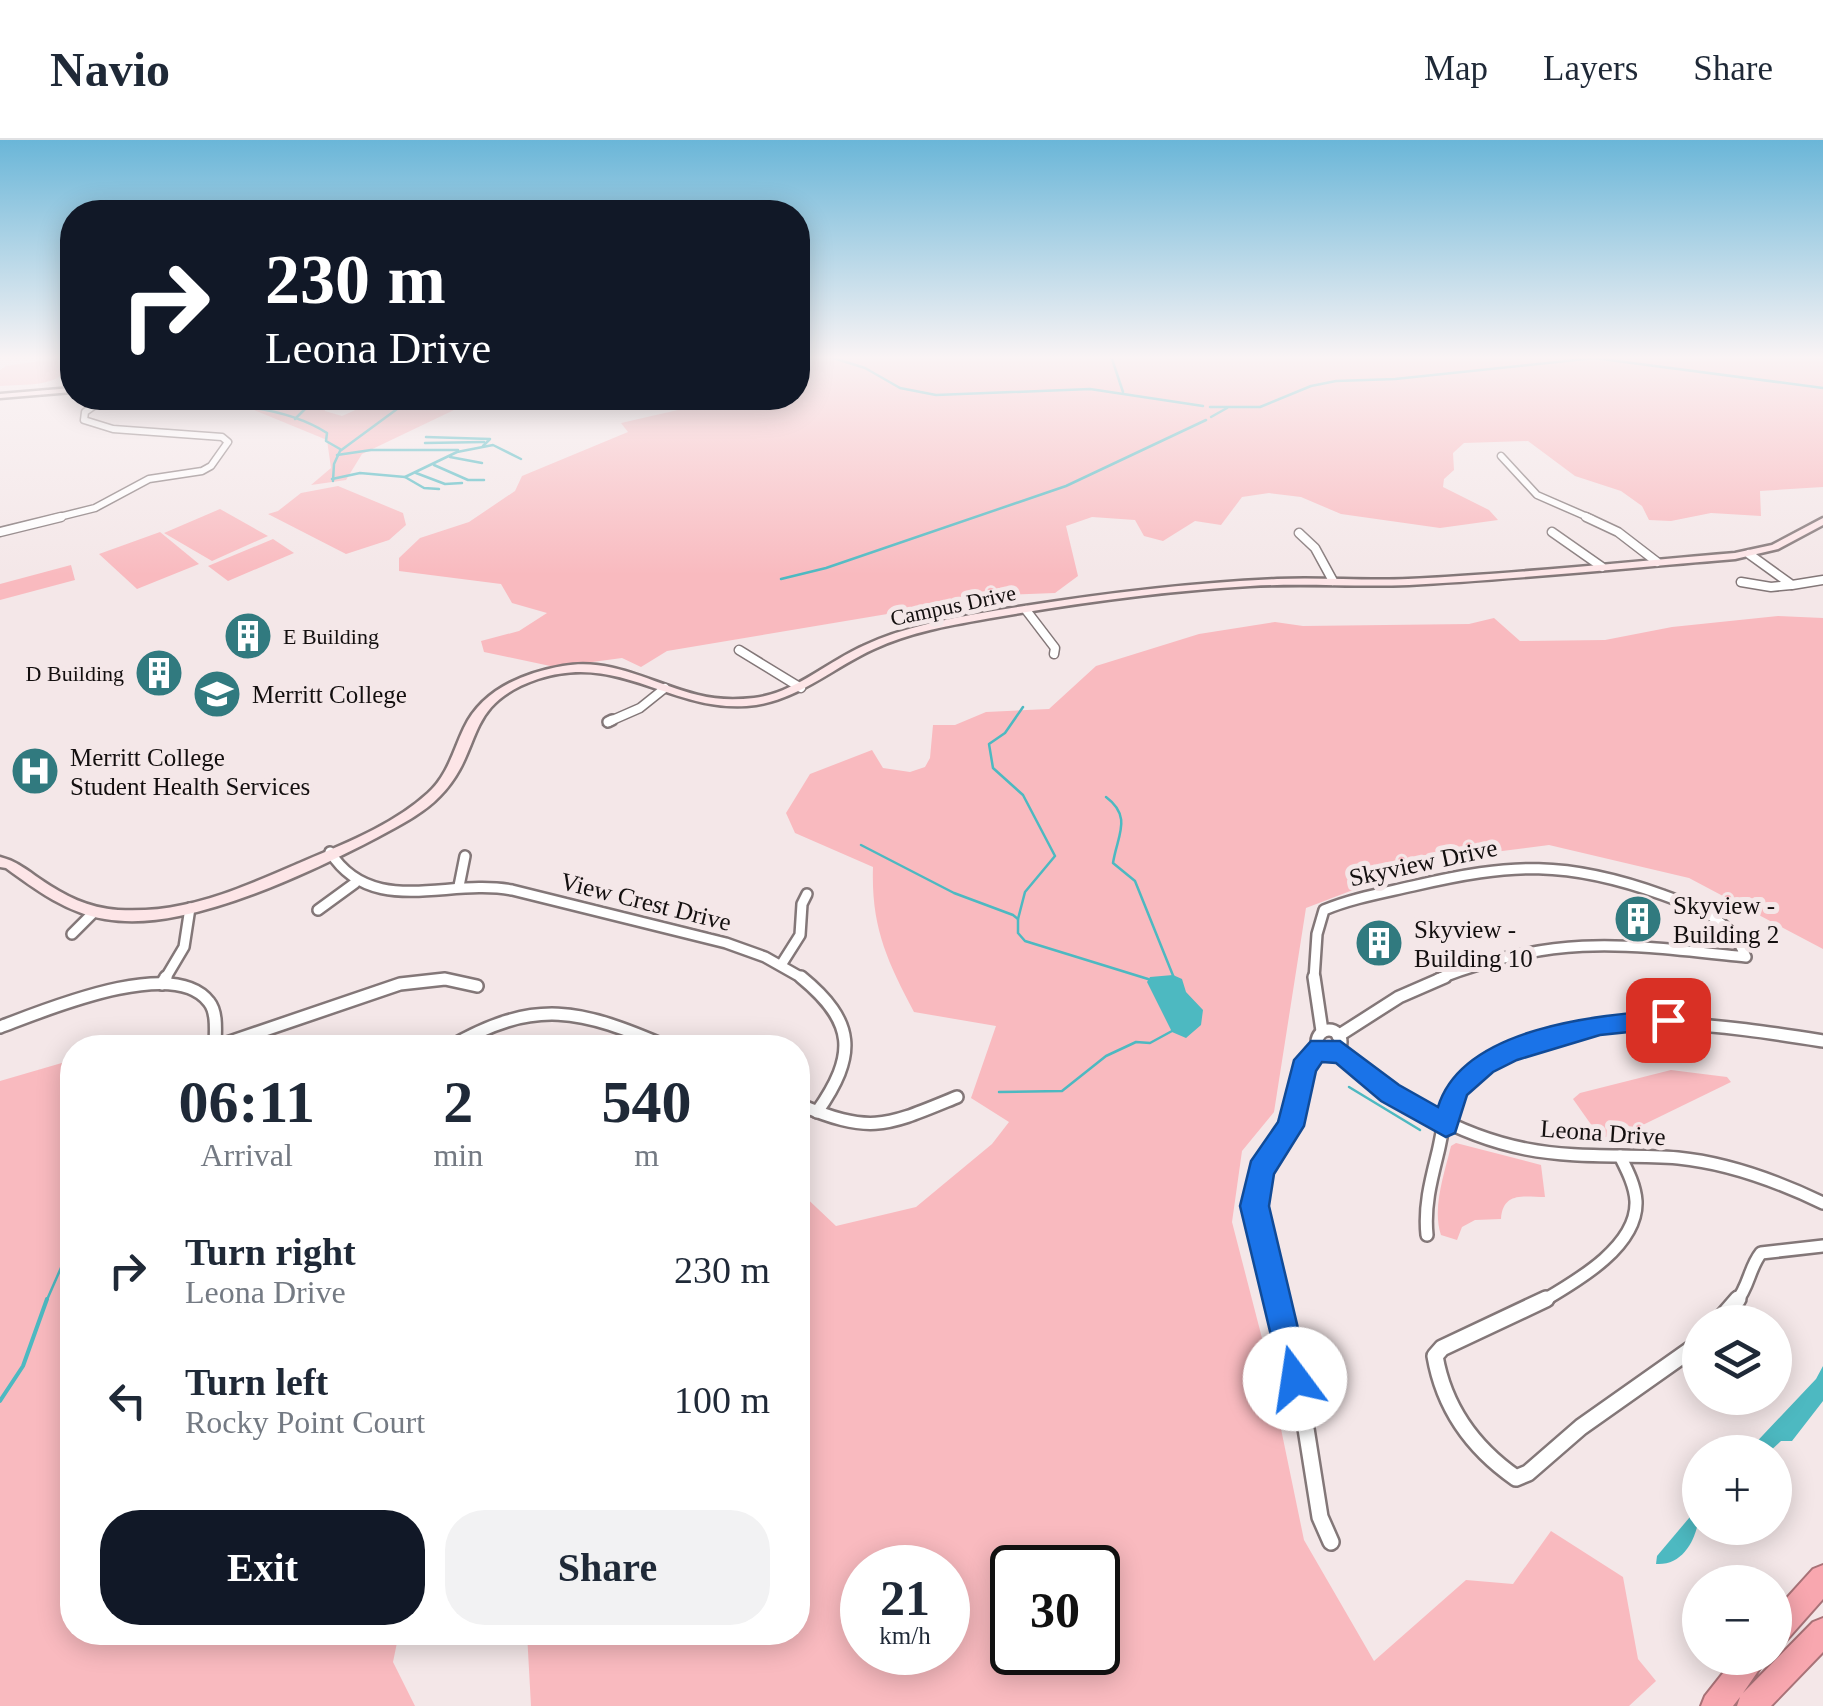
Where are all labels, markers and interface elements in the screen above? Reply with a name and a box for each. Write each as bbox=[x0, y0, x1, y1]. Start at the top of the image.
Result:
text: Navio bbox=[50, 43, 170, 96]
text: Map bbox=[1424, 49, 1488, 88]
text: Layers bbox=[1543, 49, 1638, 88]
text: Share bbox=[1693, 49, 1773, 88]
icon: right bbox=[100, 240, 230, 370]
text: 230 m bbox=[265, 241, 446, 318]
text: Leona Drive bbox=[265, 323, 491, 373]
street label: Campus Drive bbox=[888, 580, 1018, 631]
building icon: E Building bbox=[222, 610, 274, 662]
place label: E Building bbox=[283, 624, 379, 649]
building icon: D Building bbox=[133, 647, 185, 699]
place label: D Building bbox=[26, 661, 124, 686]
school or university icon: Merritt College bbox=[191, 668, 243, 720]
place label: Merritt College bbox=[252, 681, 407, 708]
place label: Merritt College Student Health Services bbox=[70, 744, 310, 800]
hospital icon: Merritt College Student Health Services bbox=[9, 745, 61, 797]
street label: Skyview Drive bbox=[1347, 834, 1500, 891]
street label: View Crest Drive bbox=[558, 867, 734, 936]
place label: Skyview - Building 2 bbox=[1673, 892, 1779, 948]
building icon: Skyview - Building 2 bbox=[1612, 893, 1664, 945]
place label: Skyview - Building 10 bbox=[1414, 916, 1533, 972]
building icon: Skyview - Building 10 bbox=[1353, 917, 1405, 969]
pin bbox=[1626, 978, 1711, 1063]
icon: arrive bbox=[1641, 993, 1696, 1048]
text: 06:11 bbox=[178, 1069, 315, 1135]
text: 2 bbox=[443, 1069, 473, 1135]
text: 540 bbox=[602, 1069, 692, 1135]
street label: Leona Drive bbox=[1539, 1115, 1667, 1150]
text: Arrival bbox=[201, 1137, 293, 1173]
text: min bbox=[433, 1137, 483, 1173]
text: m bbox=[634, 1137, 659, 1173]
text: Turn right bbox=[185, 1231, 356, 1273]
icon: right bbox=[100, 1243, 155, 1298]
text: 230 m bbox=[674, 1249, 770, 1291]
text: Leona Drive bbox=[185, 1274, 346, 1310]
map controls bbox=[1682, 1305, 1792, 1675]
button: layers bbox=[1682, 1305, 1792, 1415]
position arrow bbox=[1243, 1327, 1347, 1431]
text: Turn left bbox=[185, 1361, 328, 1403]
icon: left bbox=[100, 1373, 155, 1428]
text: 100 m bbox=[674, 1379, 770, 1421]
text: Rocky Point Court bbox=[185, 1404, 425, 1440]
button: + bbox=[1682, 1435, 1792, 1545]
button: Exit bbox=[100, 1510, 425, 1625]
button: Share bbox=[445, 1510, 770, 1625]
speed limit sign: 30 bbox=[990, 1545, 1120, 1675]
button: − bbox=[1682, 1565, 1792, 1675]
text: 21 bbox=[880, 1570, 930, 1626]
text: km/h bbox=[879, 1622, 931, 1649]

